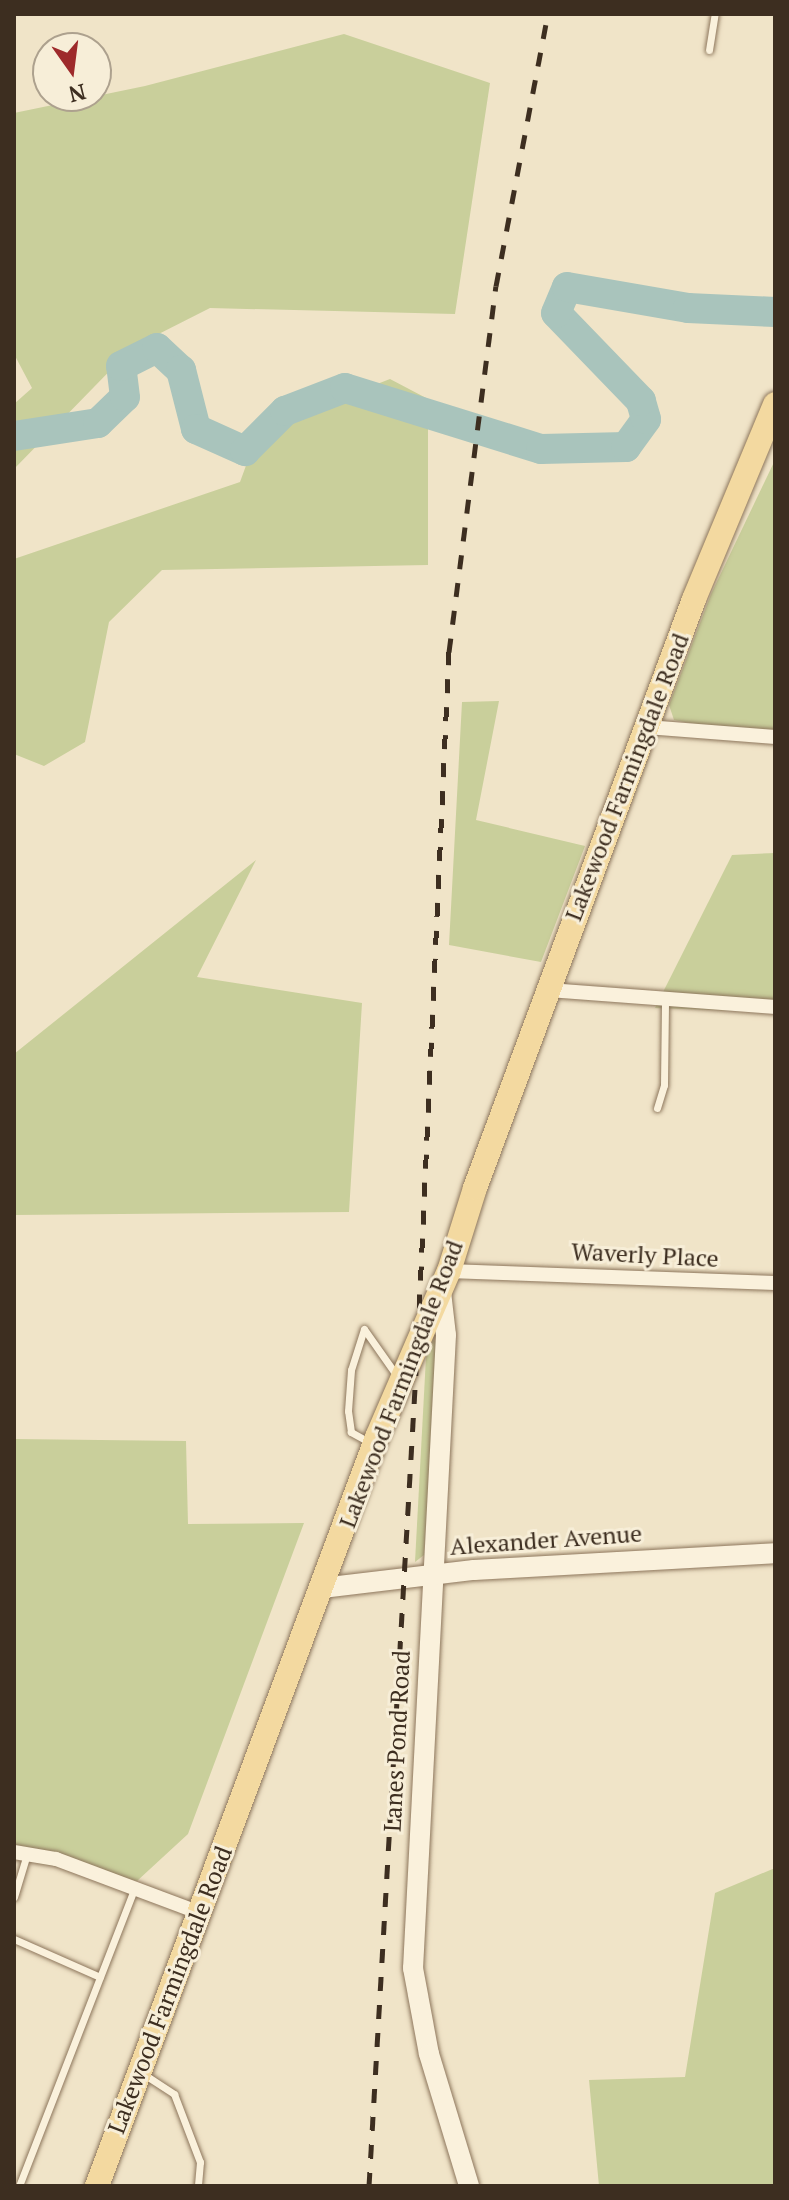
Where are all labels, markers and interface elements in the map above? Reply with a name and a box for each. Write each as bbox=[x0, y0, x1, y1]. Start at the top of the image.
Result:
north arrow bbox=[32, 32, 112, 112]
text: N bbox=[66, 78, 89, 110]
street label: Lakewood Farmingdale Road bbox=[559, 629, 695, 925]
street label: Lakewood Farmingdale Road bbox=[333, 1236, 469, 1532]
street label: Waverly Place bbox=[571, 1237, 719, 1273]
street label: Alexander Avenue bbox=[449, 1519, 643, 1561]
street label: Lanes Pond Road bbox=[378, 1650, 416, 1832]
street label: Lakewood Farmingdale Road bbox=[102, 1842, 238, 2138]

